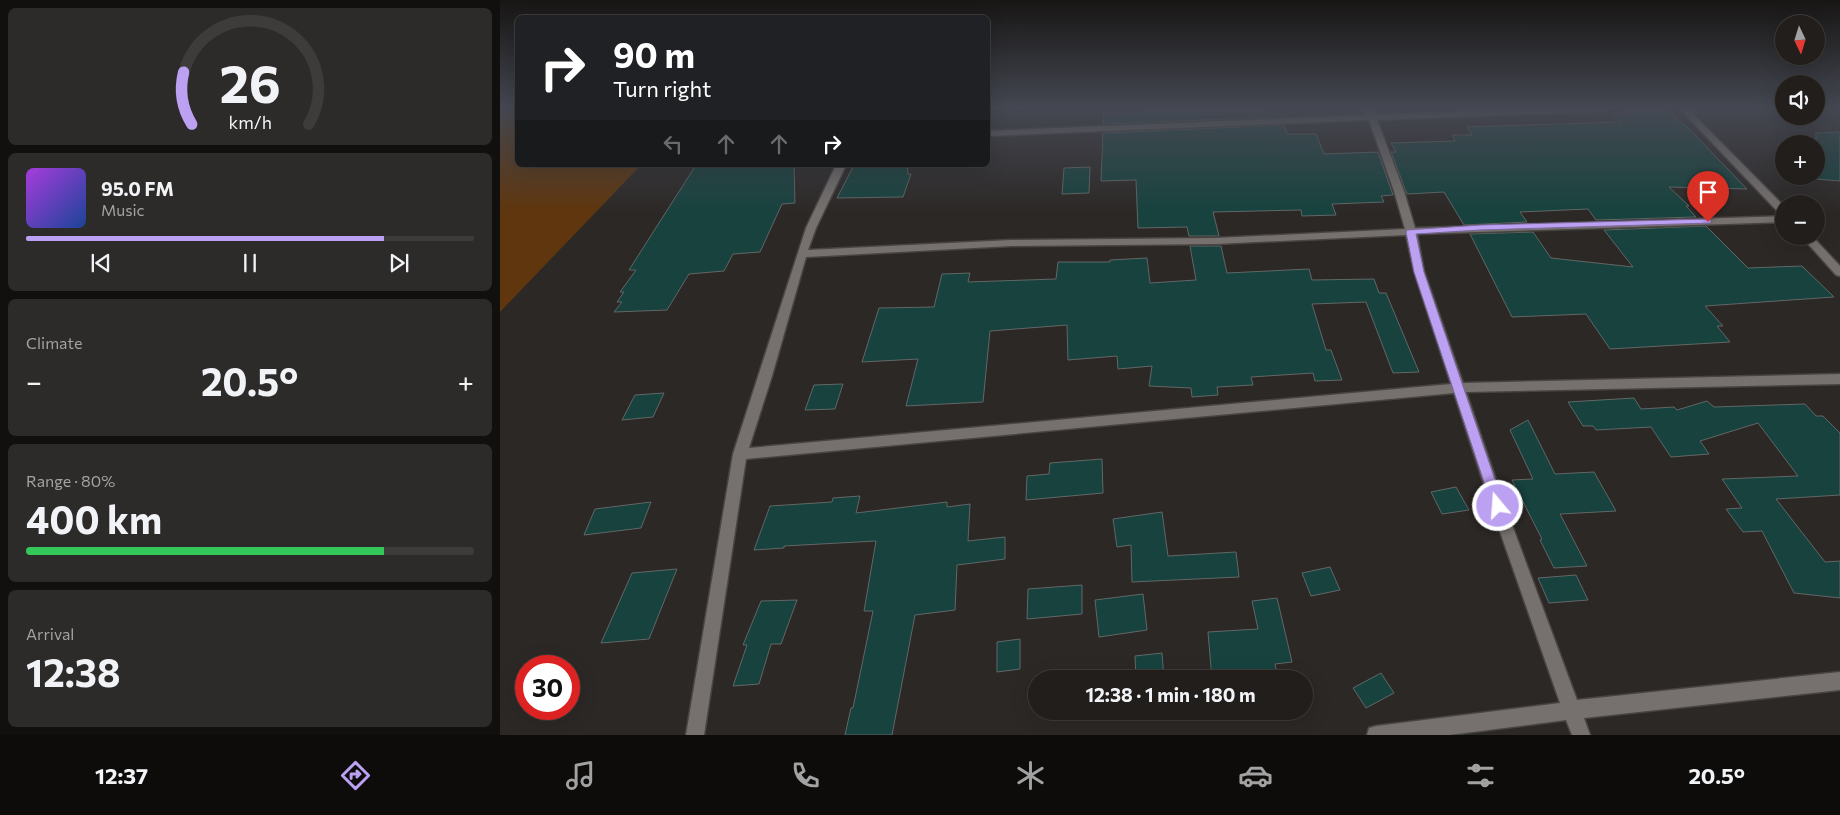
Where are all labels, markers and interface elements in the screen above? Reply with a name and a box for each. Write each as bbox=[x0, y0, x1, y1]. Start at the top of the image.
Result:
north arrow bbox=[1775, 15, 1825, 65]
map controls bbox=[1775, 15, 1825, 245]
text: 90 m bbox=[613, 32, 695, 75]
icon: right bbox=[530, 35, 595, 100]
text: 26 bbox=[219, 50, 281, 114]
text: Turn right bbox=[613, 75, 711, 102]
button: sound bbox=[1775, 75, 1825, 125]
text: km/h bbox=[228, 111, 272, 133]
icon: left bbox=[659, 130, 687, 158]
icon: ahead bbox=[712, 130, 740, 158]
icon: ahead bbox=[765, 130, 793, 158]
icon: right bbox=[818, 130, 846, 158]
button: + bbox=[1775, 135, 1825, 185]
pin bbox=[1687, 171, 1729, 222]
text: 95.0 FM bbox=[101, 177, 174, 200]
icon: arrive bbox=[1694, 178, 1722, 206]
button: − bbox=[1775, 195, 1825, 245]
text: Music bbox=[101, 200, 145, 219]
icon: previous bbox=[87, 249, 115, 277]
icon: pause bbox=[236, 249, 264, 277]
icon: next bbox=[385, 249, 413, 277]
text: Climate bbox=[26, 333, 82, 352]
text: 20.5° bbox=[201, 357, 298, 404]
text: − bbox=[26, 364, 42, 398]
text: + bbox=[458, 364, 474, 398]
text: Range · 80% bbox=[26, 471, 115, 490]
position arrow bbox=[1471, 479, 1523, 531]
text: 400 km bbox=[26, 495, 162, 542]
text: Arrival bbox=[26, 624, 74, 643]
text: 12:38 bbox=[26, 648, 121, 695]
speed limit sign: 30 bbox=[515, 655, 580, 720]
text: 12:38 · 1 min · 180 m bbox=[1085, 683, 1256, 706]
icon: directions bbox=[338, 758, 373, 793]
icon: music bbox=[563, 758, 598, 793]
icon: phone bbox=[788, 758, 823, 793]
icon: climate bbox=[1013, 758, 1048, 793]
icon: car bbox=[1238, 758, 1273, 793]
icon: filters bbox=[1463, 758, 1498, 793]
text: 12:37 bbox=[95, 762, 148, 789]
text: 20.5° bbox=[1688, 762, 1745, 789]

